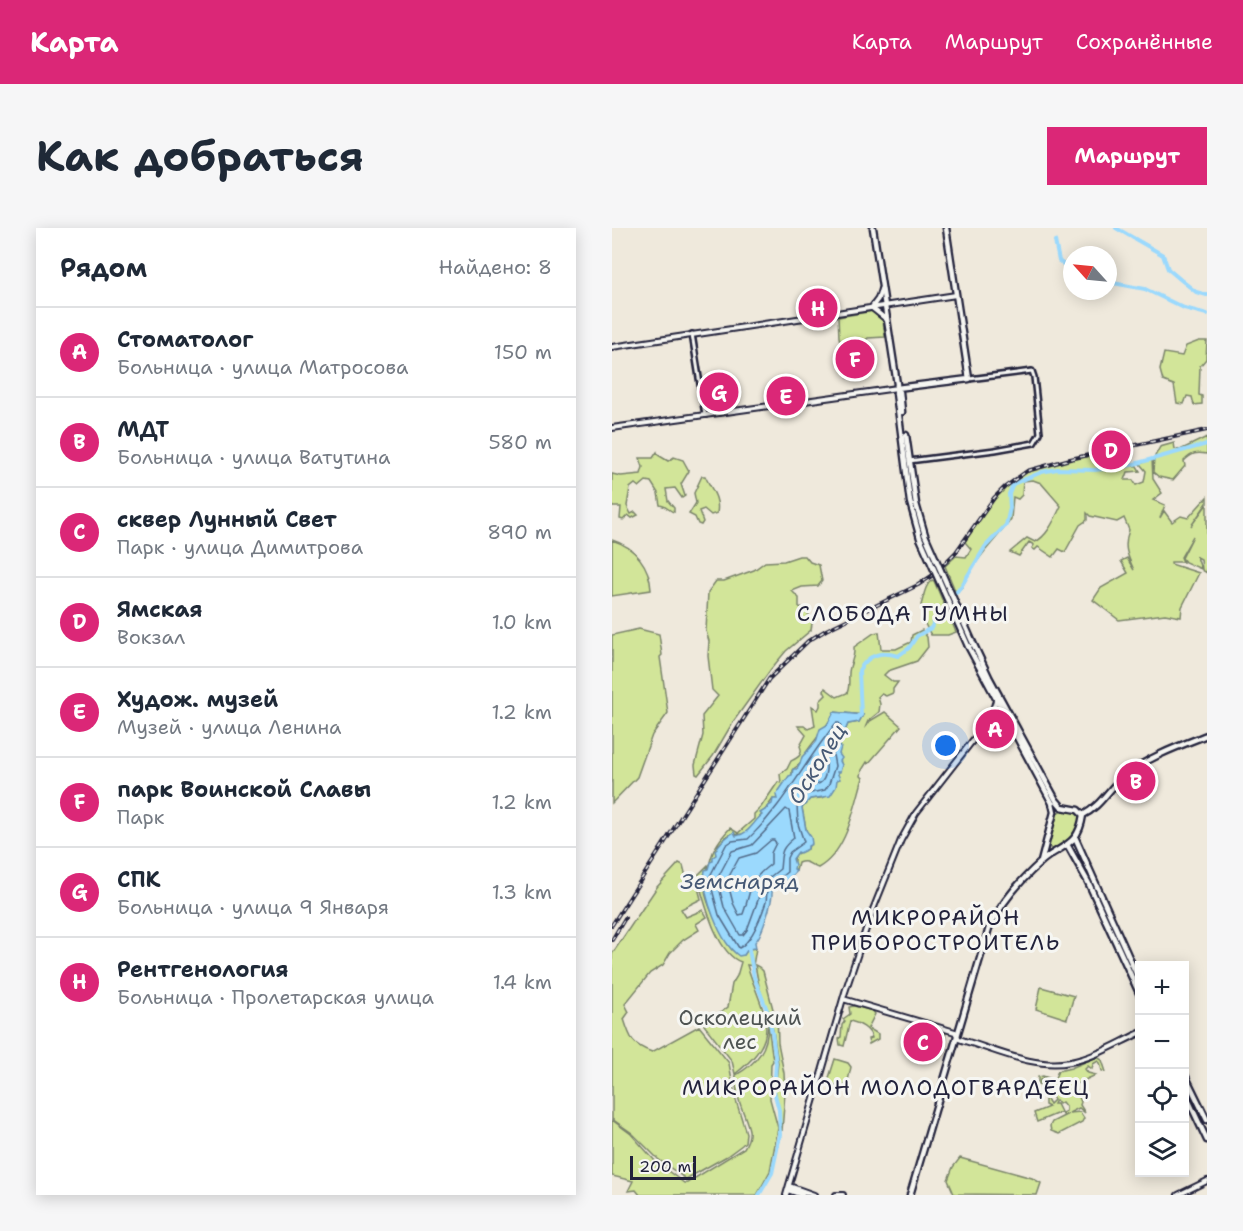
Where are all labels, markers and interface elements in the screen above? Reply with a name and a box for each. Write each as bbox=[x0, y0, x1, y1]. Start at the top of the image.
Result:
text: Карта bbox=[30, 23, 119, 61]
text: Карта bbox=[852, 28, 912, 56]
text: Маршрут bbox=[945, 28, 1043, 56]
text: Сохранённые bbox=[1076, 28, 1213, 56]
button: Маршрут bbox=[1047, 127, 1207, 185]
text: Как добраться bbox=[36, 128, 364, 184]
north arrow bbox=[1063, 246, 1117, 300]
text: Рядом bbox=[60, 250, 147, 285]
text: Найдено: 8 bbox=[439, 254, 552, 280]
pin: H bbox=[798, 286, 838, 331]
text: Стоматолог bbox=[117, 325, 253, 354]
pin: F bbox=[836, 336, 874, 382]
text: A bbox=[72, 339, 87, 365]
text: 150 m bbox=[494, 339, 552, 365]
text: Больница · улица Матросова bbox=[117, 354, 408, 380]
pin: G bbox=[700, 370, 738, 414]
pin: E bbox=[766, 374, 806, 418]
text: МДТ bbox=[117, 415, 169, 444]
pin: D bbox=[1092, 428, 1130, 472]
text: B bbox=[73, 429, 86, 455]
text: 580 m bbox=[489, 429, 552, 455]
text: Больница · улица Ватутина bbox=[117, 444, 390, 470]
text: сквер Лунный Свет bbox=[117, 505, 337, 534]
text: C bbox=[73, 519, 86, 545]
text: 890 m bbox=[487, 519, 552, 545]
text: Парк · улица Димитрова bbox=[117, 534, 363, 560]
text: Ямская bbox=[117, 595, 203, 624]
district label: СЛОБОДА ГУМНЫ bbox=[797, 599, 1009, 628]
text: D bbox=[72, 609, 87, 635]
text: 1.0 km bbox=[492, 609, 552, 635]
text: Вокзал bbox=[117, 624, 185, 650]
text: Худож. музей bbox=[117, 685, 278, 714]
text: E bbox=[73, 699, 86, 725]
text: 1.2 km bbox=[492, 699, 552, 725]
pin: A bbox=[976, 706, 1015, 752]
text: Музей · улица Ленина bbox=[117, 714, 342, 740]
water label: Осколец bbox=[781, 718, 853, 810]
your location bbox=[931, 731, 960, 760]
pin: B bbox=[1116, 758, 1156, 804]
text: парк Воинской Славы bbox=[117, 775, 371, 804]
text: F bbox=[74, 789, 85, 815]
text: 1.2 km bbox=[492, 789, 552, 815]
text: Парк bbox=[117, 804, 164, 830]
text: СПК bbox=[117, 865, 161, 894]
water label: Земснаряд bbox=[681, 867, 799, 896]
text: G bbox=[71, 879, 88, 905]
text: 1.3 km bbox=[492, 879, 552, 905]
text: Больница · улица 9 Января bbox=[117, 894, 389, 920]
district label: МИКРОРАЙОН ПРИБОРОСТРОИТЕЛЬ bbox=[811, 903, 1061, 957]
text: Рентгенология bbox=[117, 955, 288, 984]
map controls bbox=[1135, 961, 1189, 1177]
button: + bbox=[1135, 961, 1189, 1015]
text: H bbox=[72, 969, 87, 995]
text: 1.4 km bbox=[493, 969, 552, 995]
text: Больница · Пролетарская улица bbox=[117, 984, 434, 1010]
park label: Осколецкий лес bbox=[679, 1004, 802, 1056]
button: − bbox=[1135, 1015, 1189, 1069]
pin: C bbox=[904, 1020, 942, 1064]
button: locate bbox=[1135, 1069, 1189, 1123]
district label: МИКРОРАЙОН МОЛОДОГВАРДЕЕЦ bbox=[682, 1073, 1090, 1102]
button: layers bbox=[1135, 1123, 1189, 1177]
scale bar bbox=[630, 1153, 696, 1180]
text: 200 m bbox=[639, 1156, 691, 1177]

